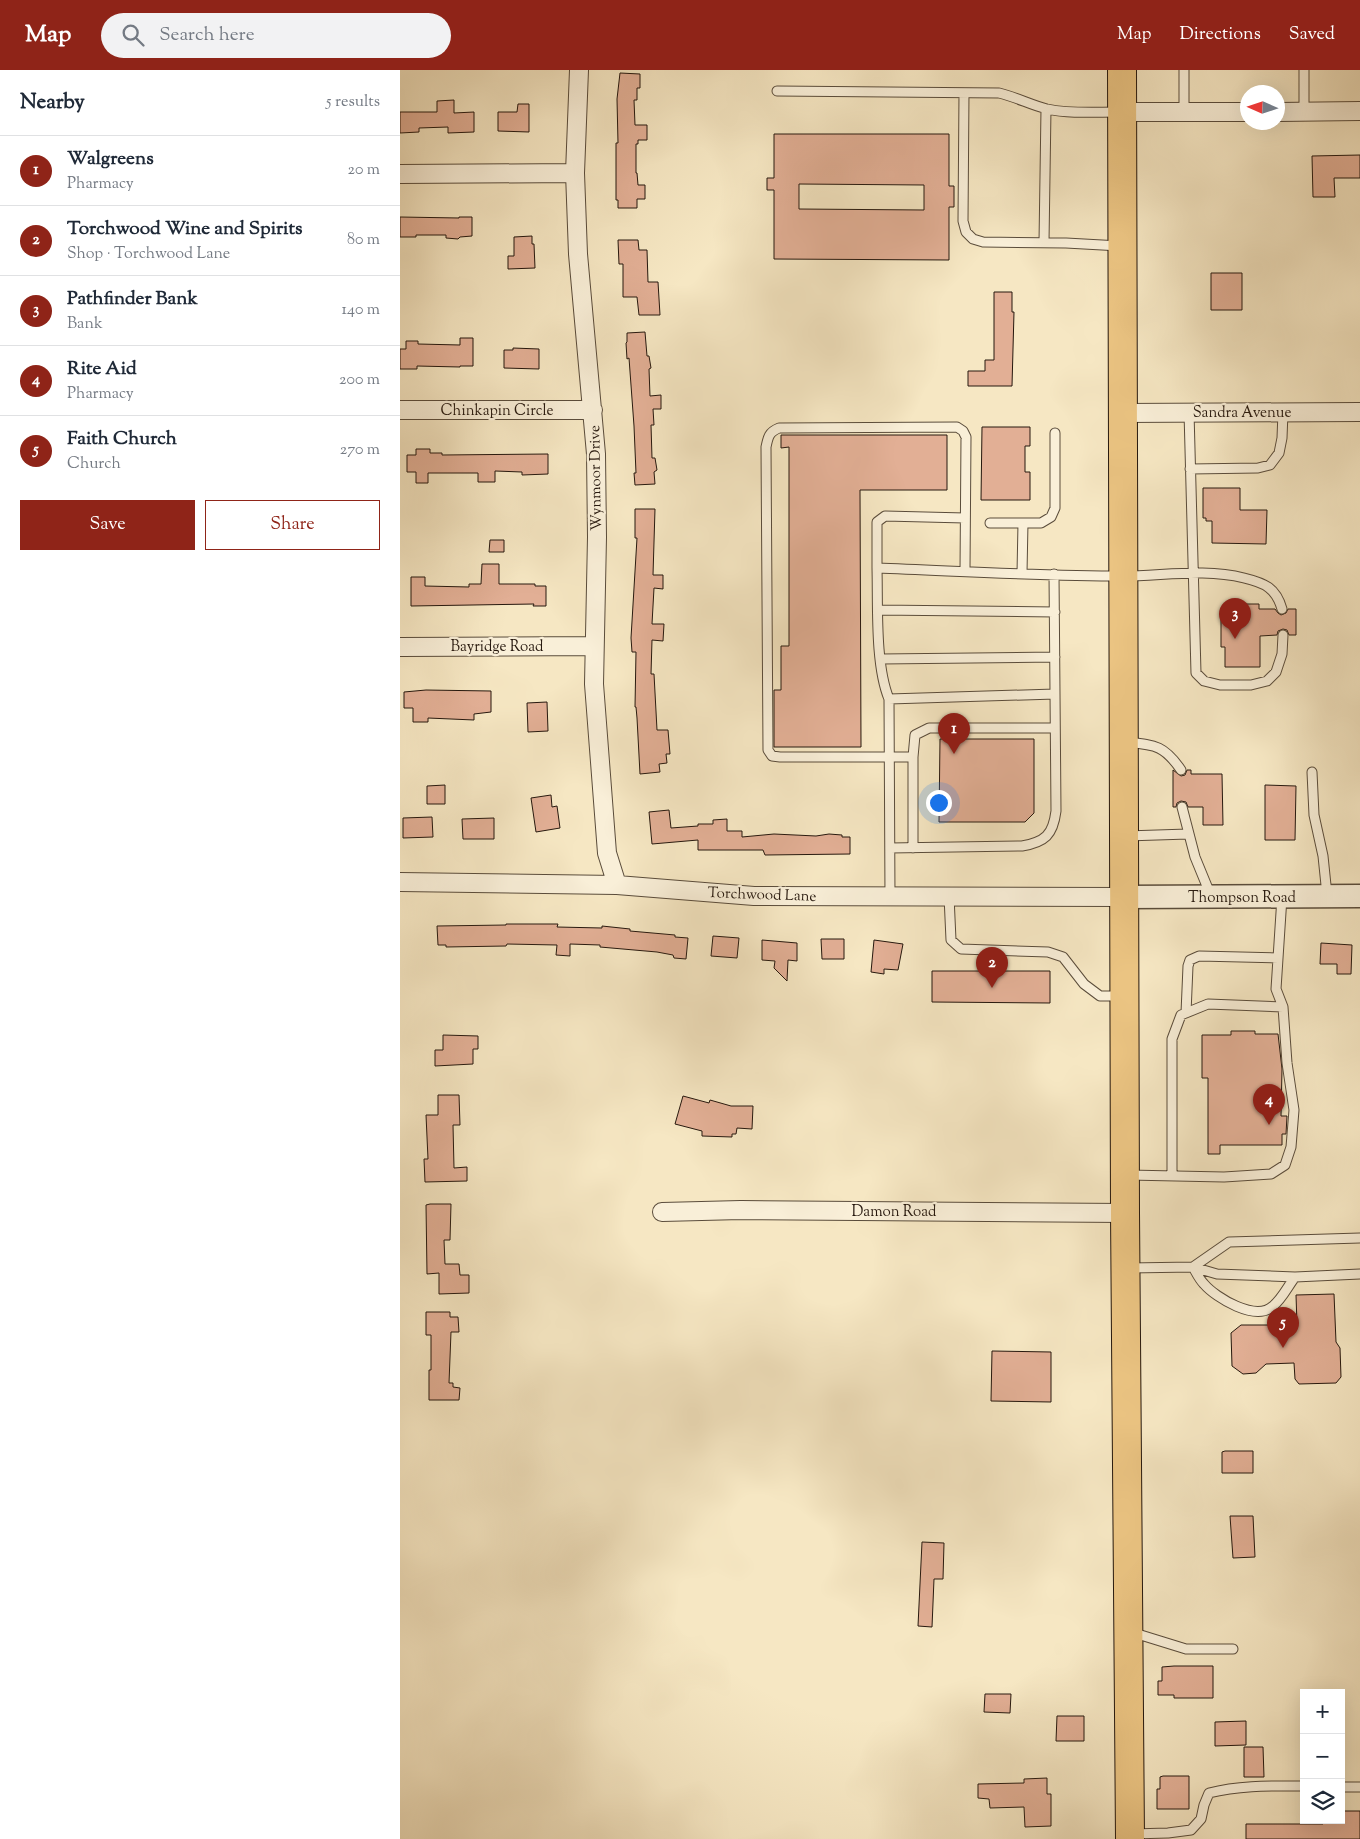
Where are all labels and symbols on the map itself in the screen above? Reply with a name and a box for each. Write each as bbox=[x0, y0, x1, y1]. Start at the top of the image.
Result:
north arrow bbox=[1240, 85, 1285, 130]
street label: Chinkapin Circle bbox=[440, 401, 554, 422]
street label: Sandra Avenue bbox=[1193, 403, 1291, 424]
street label: Wynmoor Drive bbox=[585, 425, 608, 531]
pin: 3 bbox=[1219, 598, 1251, 639]
street label: Bayridge Road bbox=[451, 637, 544, 658]
pin: 1 bbox=[938, 713, 970, 754]
your location bbox=[926, 790, 952, 816]
street label: Torchwood Lane bbox=[707, 883, 817, 908]
street label: Thompson Road bbox=[1188, 888, 1296, 909]
pin: 2 bbox=[976, 947, 1008, 988]
pin: 4 bbox=[1253, 1084, 1285, 1125]
street label: Damon Road bbox=[851, 1202, 937, 1223]
pin: 5 bbox=[1267, 1307, 1299, 1348]

